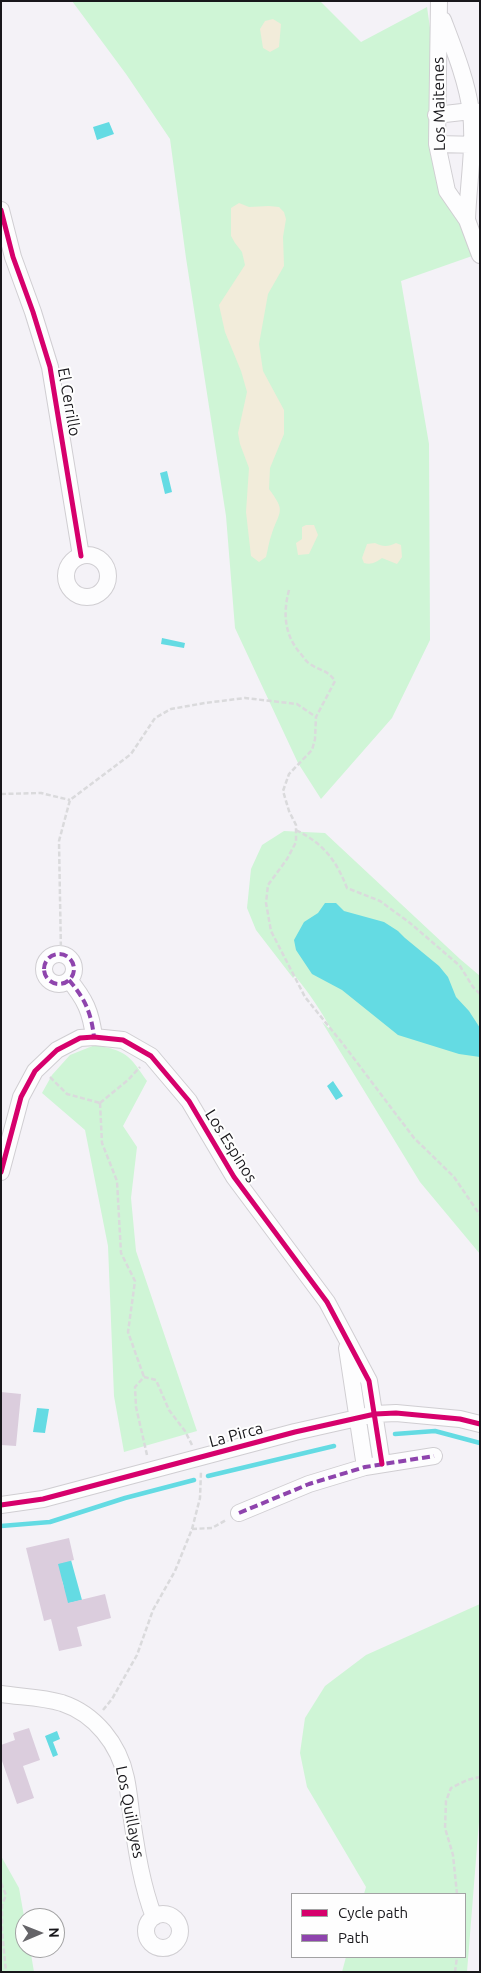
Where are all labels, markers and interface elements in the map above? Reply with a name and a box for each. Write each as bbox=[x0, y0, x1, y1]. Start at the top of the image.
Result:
street label: Los Maitenes bbox=[429, 57, 449, 151]
street label: El Cerrillo bbox=[54, 366, 84, 438]
street label: Los Espinos bbox=[201, 1106, 261, 1186]
street label: La Pirca bbox=[207, 1419, 265, 1451]
street label: Los Quillayes bbox=[112, 1764, 148, 1860]
legend bbox=[291, 1893, 466, 1958]
text: Cycle path bbox=[338, 1904, 408, 1921]
north arrow bbox=[15, 1908, 65, 1958]
text: N bbox=[46, 1927, 62, 1938]
text: Path bbox=[338, 1929, 369, 1946]

